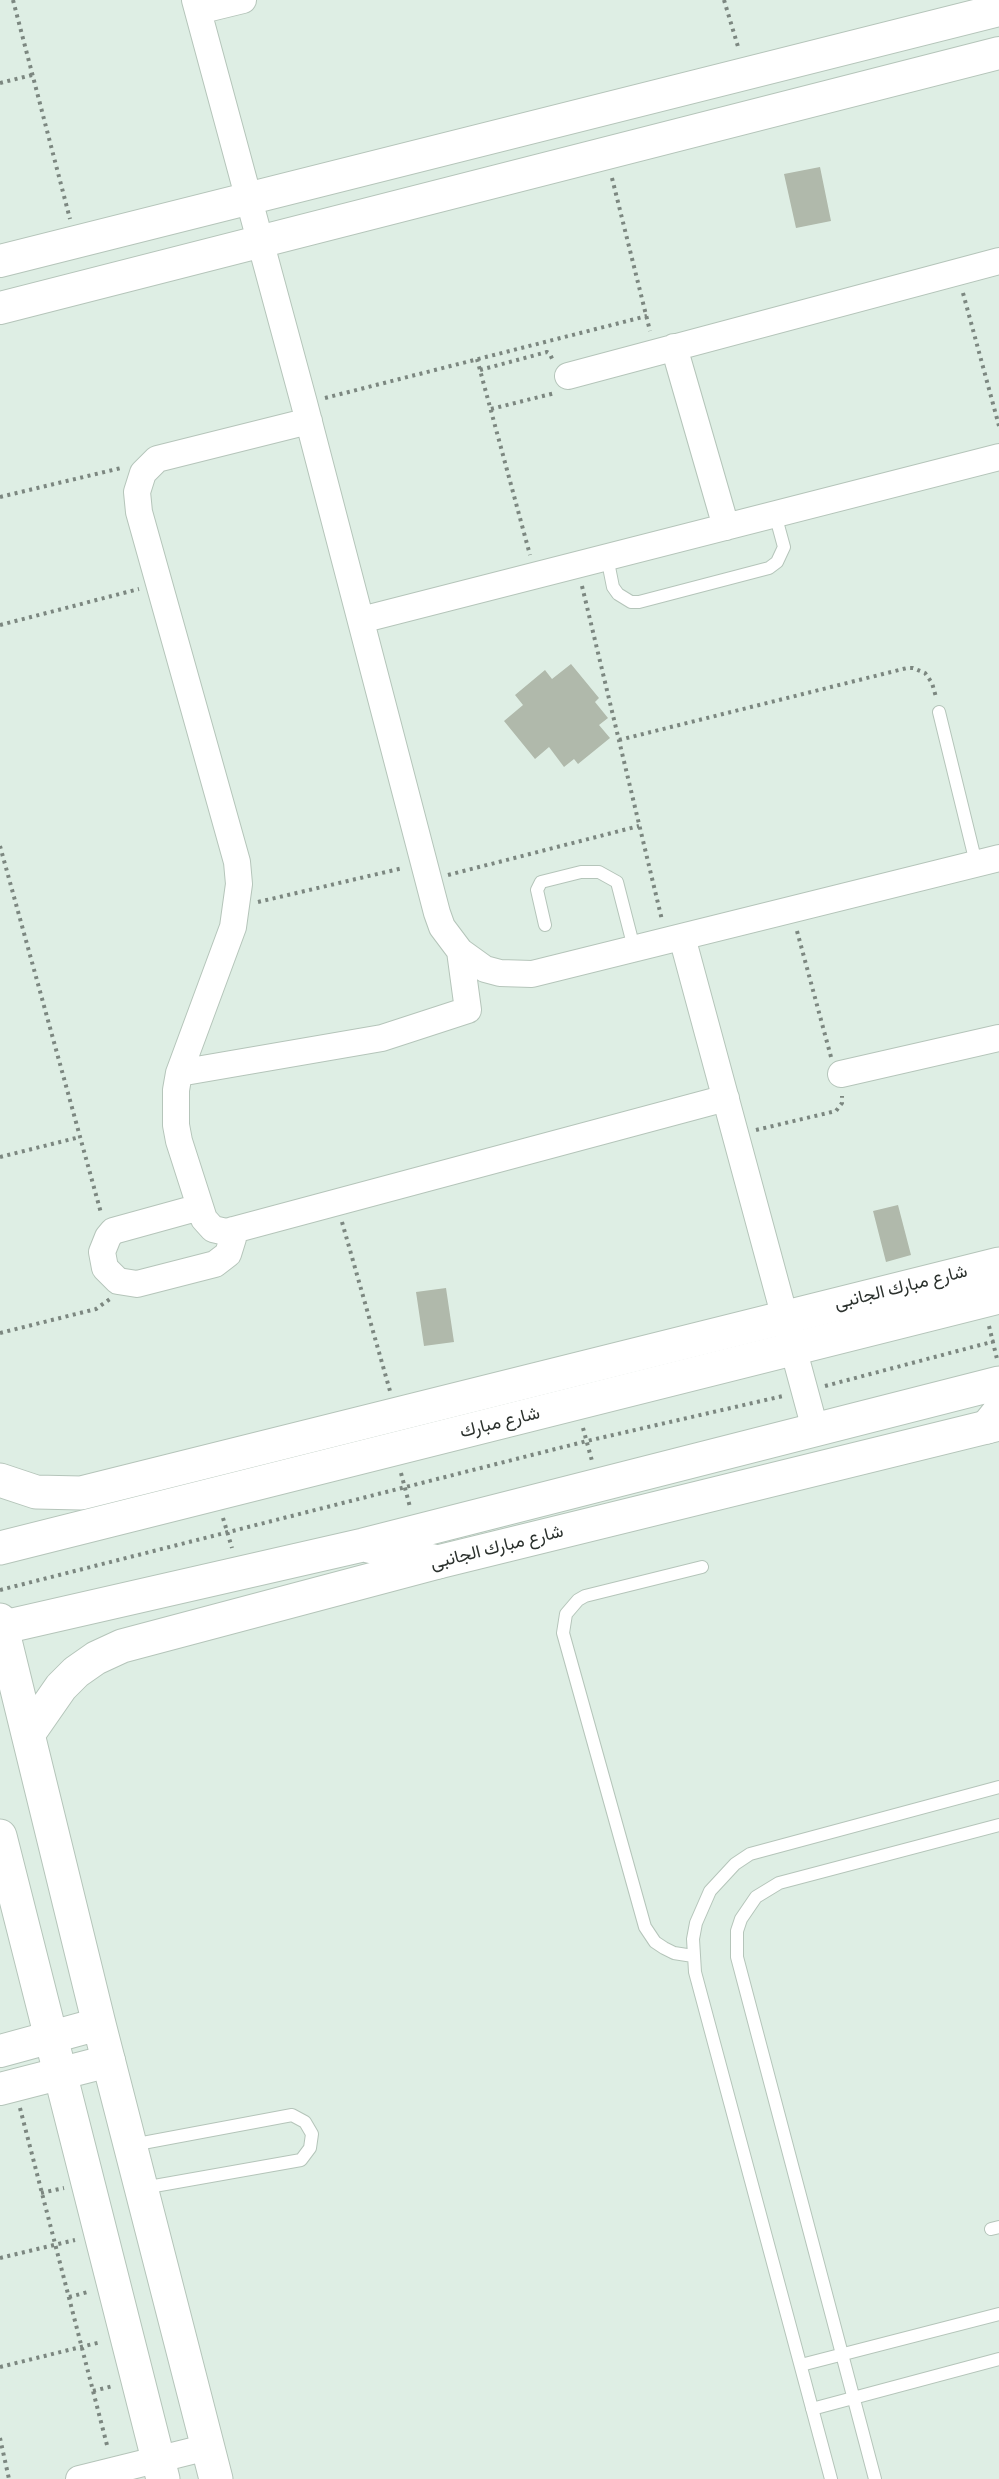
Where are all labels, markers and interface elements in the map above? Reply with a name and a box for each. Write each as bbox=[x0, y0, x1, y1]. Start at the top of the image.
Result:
street label: شارع مبارك الجانبى bbox=[832, 1261, 970, 1315]
street label: شارع مبارك bbox=[458, 1403, 542, 1443]
street label: شارع مبارك الجانبى bbox=[428, 1521, 566, 1575]

